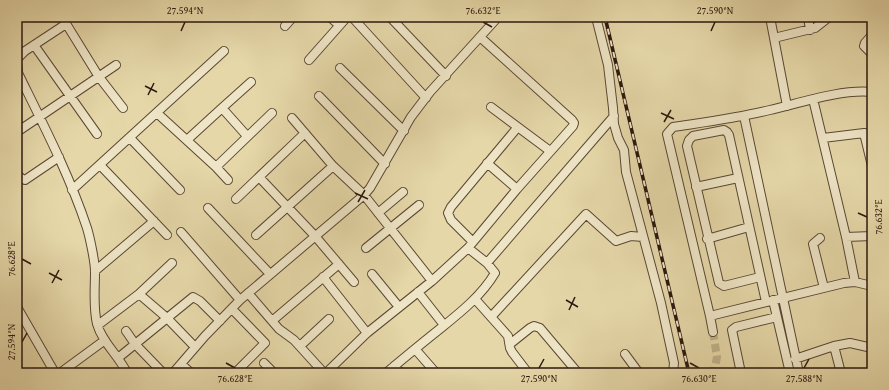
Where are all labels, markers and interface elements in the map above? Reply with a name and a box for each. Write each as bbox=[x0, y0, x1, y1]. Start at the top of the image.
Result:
text: 27.594°N bbox=[167, 3, 204, 18]
text: 76.632°E bbox=[465, 3, 501, 18]
text: 27.590°N bbox=[697, 3, 734, 18]
text: 76.632°E bbox=[871, 199, 886, 235]
text: 76.628°E bbox=[4, 241, 19, 277]
text: 27.594°N bbox=[4, 323, 19, 360]
text: 76.628°E bbox=[217, 371, 253, 386]
text: 27.590°N bbox=[521, 371, 558, 386]
text: 76.630°E bbox=[681, 371, 717, 386]
text: 27.588°N bbox=[786, 371, 823, 386]

